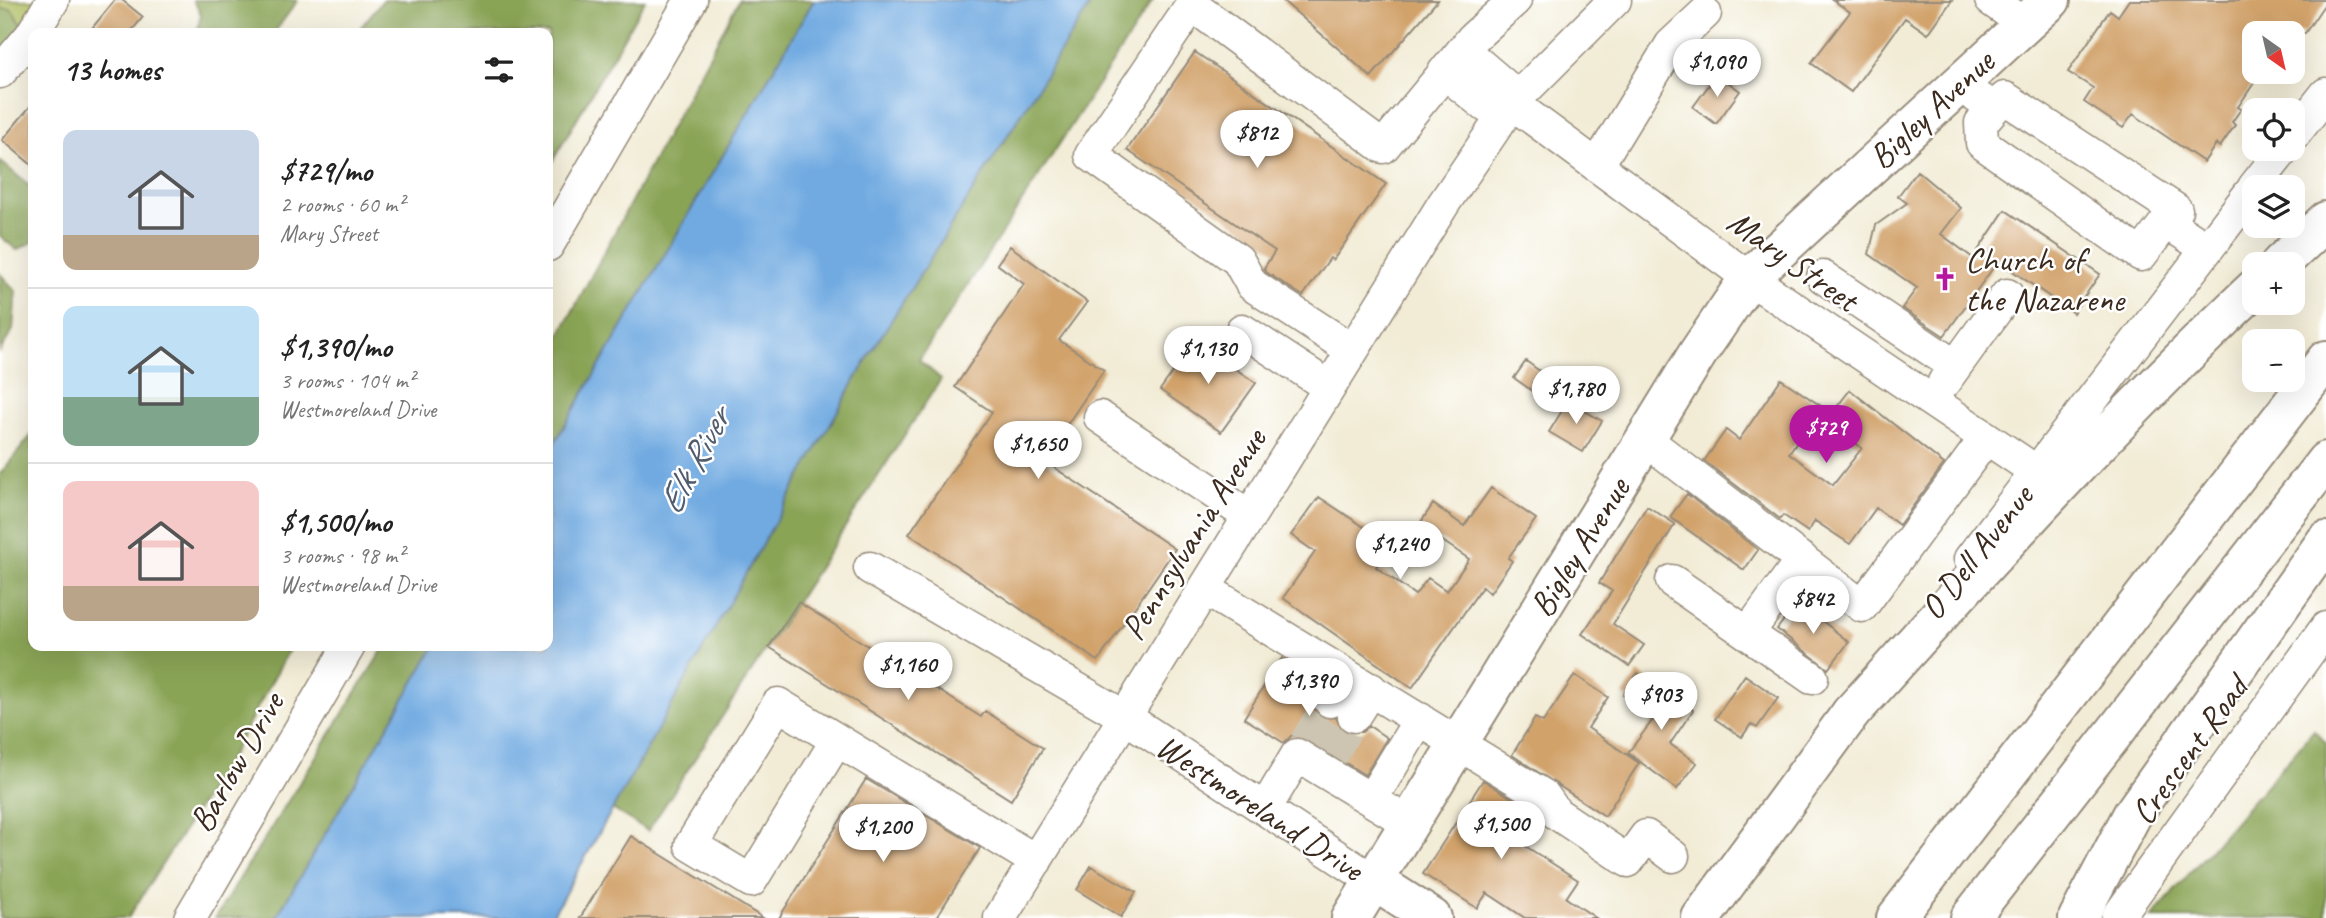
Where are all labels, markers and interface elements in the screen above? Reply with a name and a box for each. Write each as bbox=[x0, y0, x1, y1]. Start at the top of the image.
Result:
north arrow bbox=[2242, 21, 2305, 84]
map controls bbox=[2242, 21, 2305, 392]
street label: Bigley Avenue bbox=[1859, 38, 2006, 179]
pin: $1,090 bbox=[1660, 40, 1774, 99]
text: $1,090 bbox=[1689, 47, 1745, 76]
text: 13 homes bbox=[63, 51, 161, 89]
icon: filters bbox=[480, 51, 518, 89]
button: locate bbox=[2242, 98, 2305, 161]
pin: $812 bbox=[1216, 110, 1298, 170]
text: $812 bbox=[1236, 118, 1278, 147]
text: $729/mo bbox=[280, 152, 372, 190]
icon: home bbox=[119, 158, 203, 242]
button: layers bbox=[2242, 175, 2305, 238]
text: 2 rooms · 60 m² bbox=[280, 190, 404, 219]
street label: Mary Street bbox=[1719, 199, 1869, 324]
text: Mary Street bbox=[280, 219, 378, 248]
place label: Church of the Nazarene bbox=[1965, 237, 2126, 322]
button: + bbox=[2242, 252, 2305, 315]
church icon: Church of the Nazarene bbox=[1931, 265, 1959, 293]
pin: $1,130 bbox=[1151, 326, 1265, 386]
text: $1,390/mo bbox=[280, 328, 392, 366]
button: − bbox=[2242, 329, 2305, 392]
icon: home bbox=[119, 334, 203, 418]
text: $1,130 bbox=[1180, 334, 1236, 363]
text: 3 rooms · 104 m² bbox=[280, 366, 415, 395]
pin: $1,780 bbox=[1519, 366, 1633, 426]
text: $1,780 bbox=[1548, 374, 1604, 403]
text: Westmoreland Drive bbox=[280, 395, 436, 424]
water label: Elk River bbox=[646, 395, 744, 522]
pin: $729 bbox=[1785, 406, 1867, 465]
text: $729 bbox=[1805, 413, 1847, 442]
street label: Pennsylvania Avenue bbox=[1111, 418, 1278, 648]
pin: $1,650 bbox=[981, 421, 1095, 481]
text: $1,650 bbox=[1010, 429, 1066, 458]
street label: Bigley Avenue bbox=[1519, 467, 1641, 625]
street label: O Dell Avenue bbox=[1910, 474, 2045, 629]
text: $1,500/mo bbox=[280, 503, 391, 541]
icon: home bbox=[119, 509, 203, 593]
pin: $1,240 bbox=[1343, 522, 1457, 581]
text: $1,240 bbox=[1372, 529, 1428, 558]
text: 3 rooms · 98 m² bbox=[280, 541, 404, 570]
text: Westmoreland Drive bbox=[280, 570, 436, 599]
pin: $842 bbox=[1772, 576, 1854, 636]
text: $842 bbox=[1792, 584, 1834, 613]
pin: $1,160 bbox=[851, 642, 965, 702]
text: $1,160 bbox=[880, 650, 936, 679]
pin: $1,390 bbox=[1252, 658, 1366, 718]
street label: Crescent Road bbox=[2121, 663, 2261, 833]
text: $1,390 bbox=[1281, 666, 1337, 695]
pin: $903 bbox=[1620, 672, 1702, 732]
text: $903 bbox=[1640, 680, 1682, 709]
street label: Barlow Drive bbox=[179, 682, 296, 840]
street label: Westmoreland Drive bbox=[1148, 724, 1374, 892]
pin: $1,500 bbox=[1444, 802, 1558, 861]
pin: $1,200 bbox=[826, 804, 940, 864]
text: $1,500 bbox=[1473, 809, 1529, 838]
text: $1,200 bbox=[855, 812, 911, 841]

